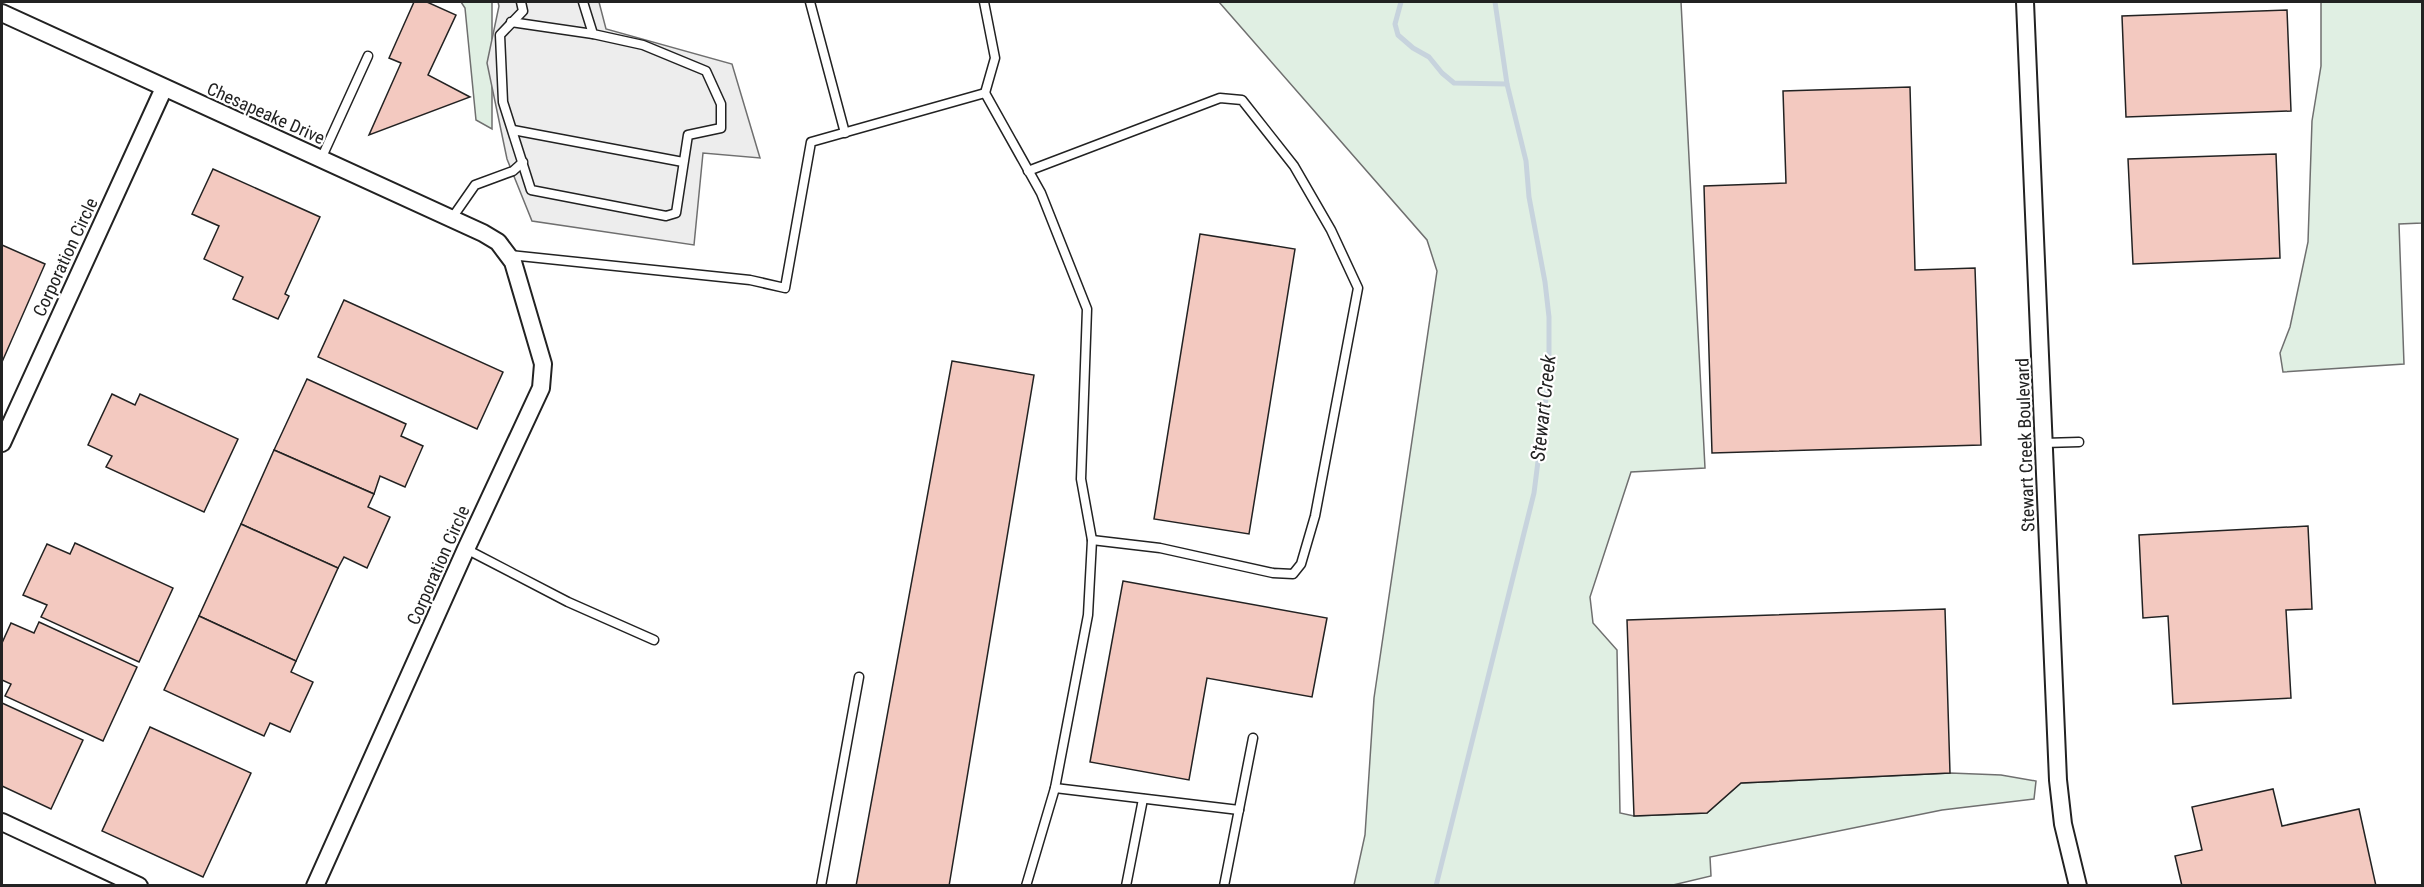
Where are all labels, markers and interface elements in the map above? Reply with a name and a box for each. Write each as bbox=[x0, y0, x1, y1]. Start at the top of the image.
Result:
street label: Chesapeake Drive bbox=[204, 78, 328, 148]
street label: Corporation Circle bbox=[28, 194, 102, 320]
water label: Stewart Creek bbox=[1525, 352, 1561, 463]
street label: Stewart Creek Boulevard bbox=[2011, 358, 2039, 532]
street label: Corporation Circle bbox=[402, 502, 474, 628]

